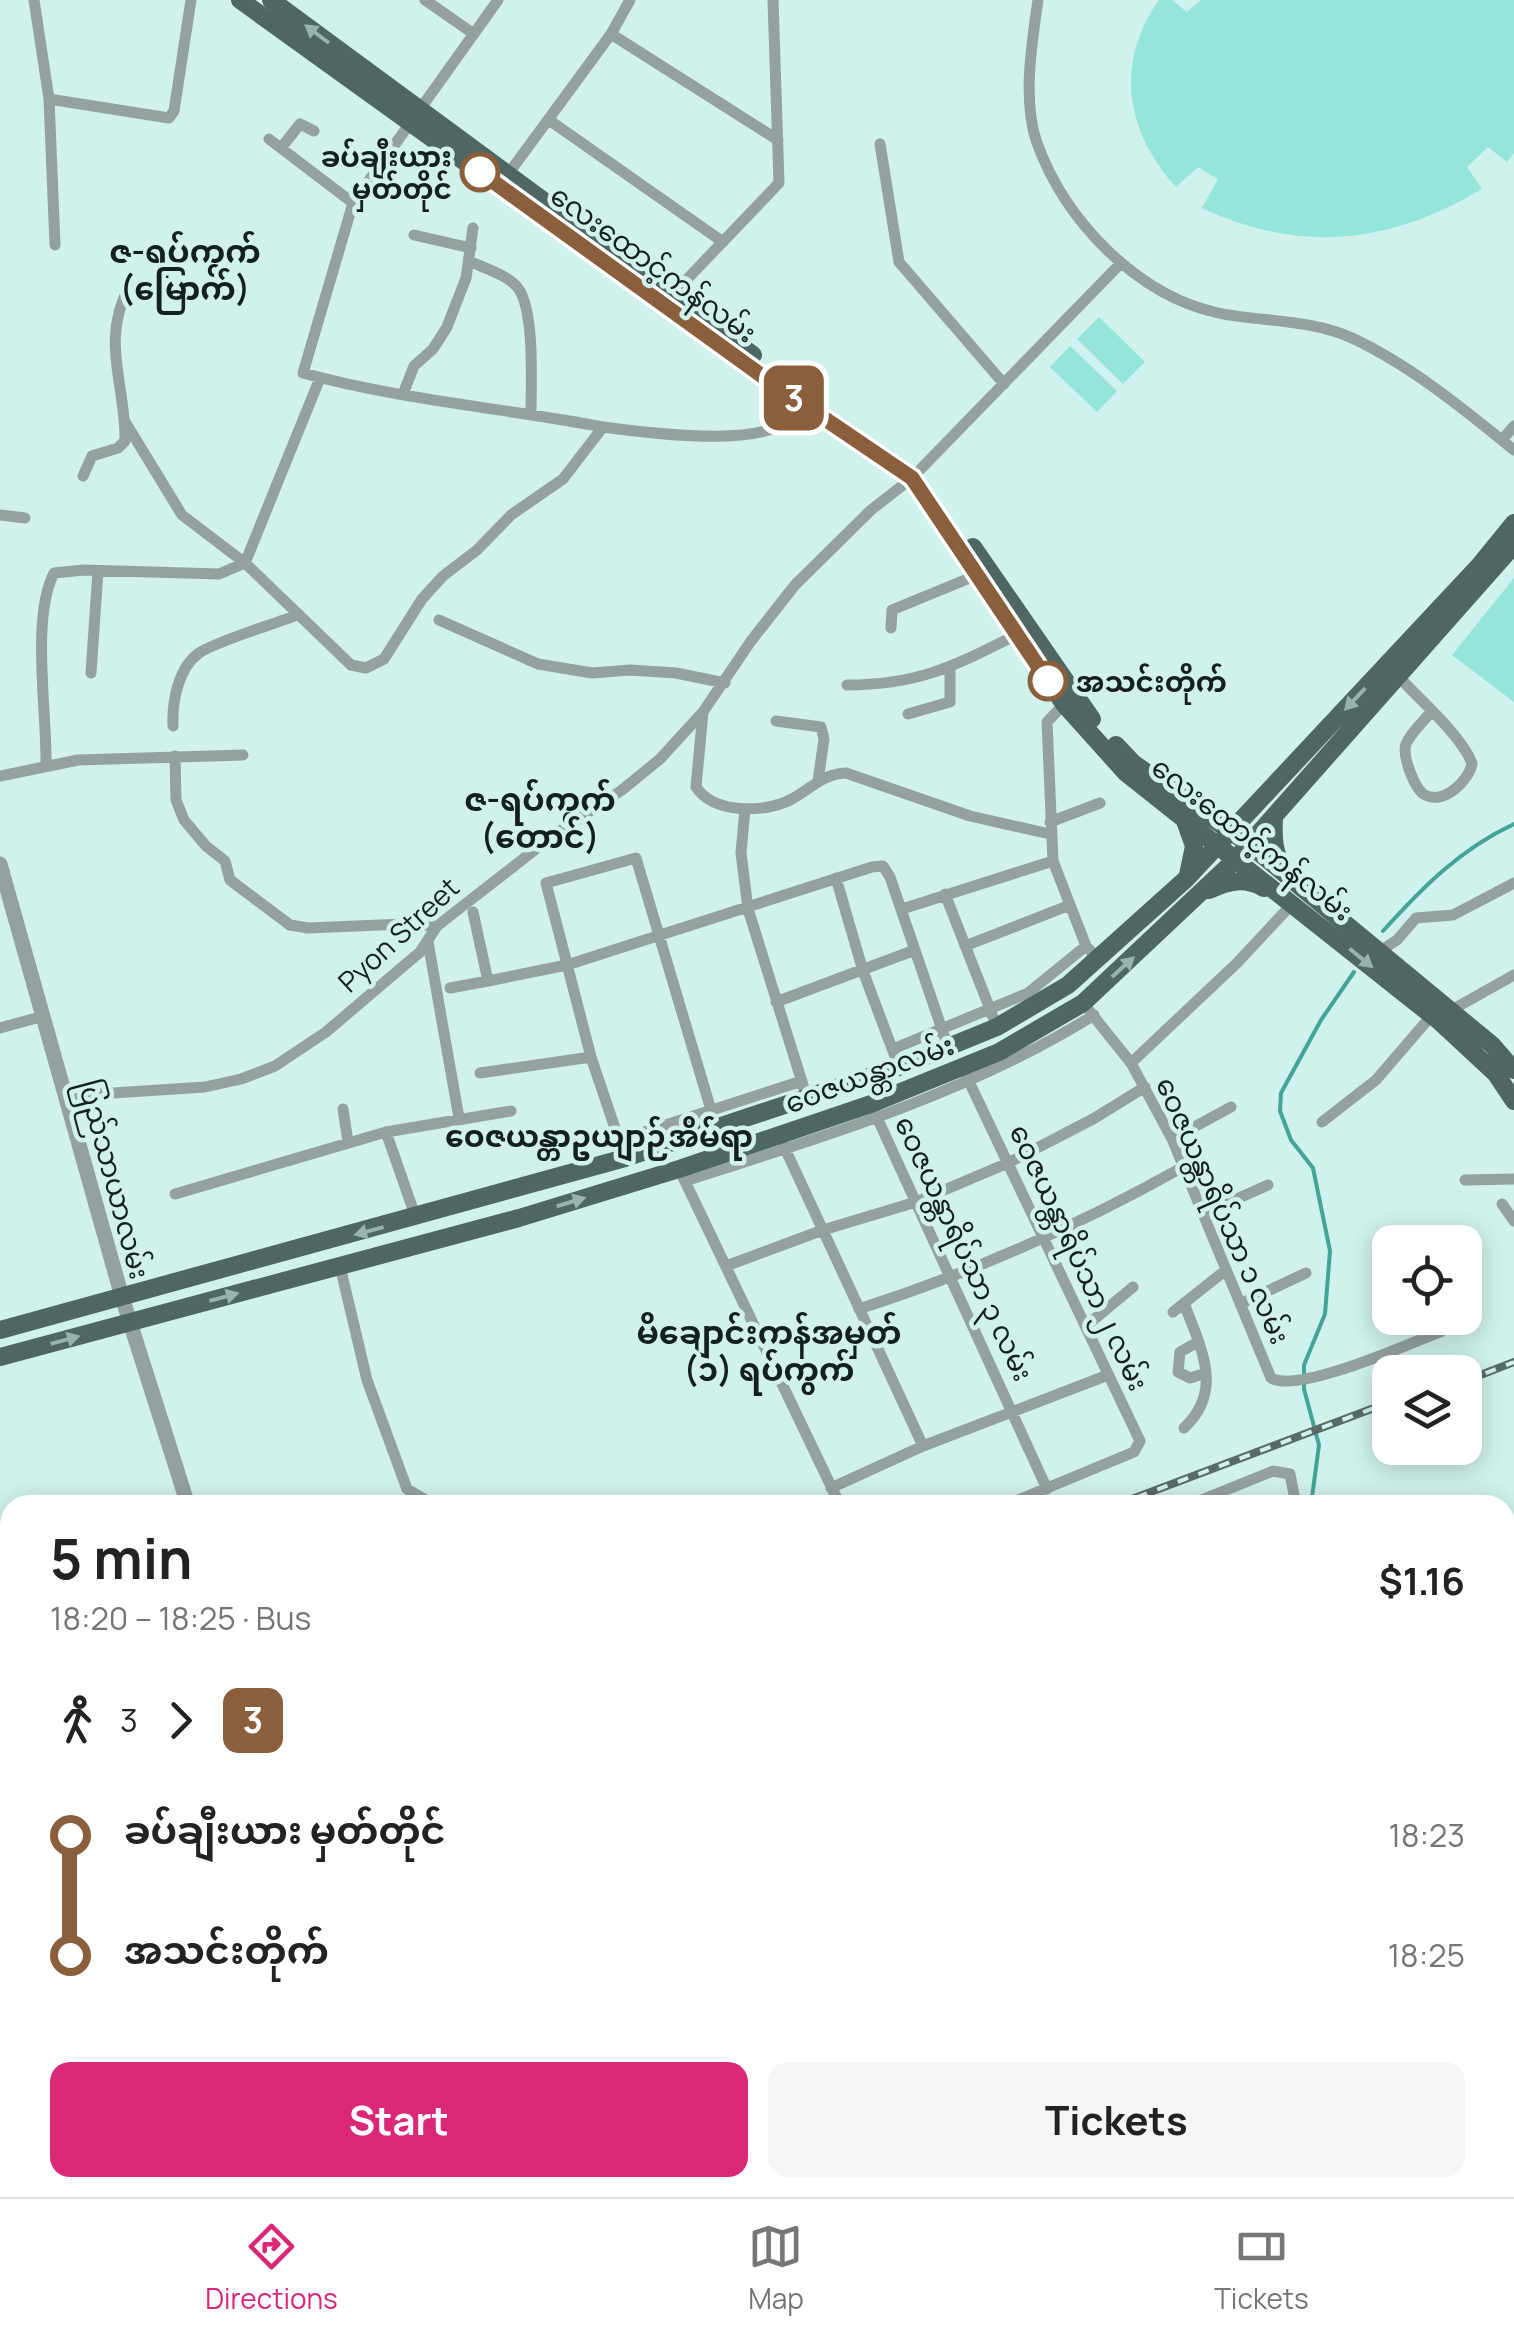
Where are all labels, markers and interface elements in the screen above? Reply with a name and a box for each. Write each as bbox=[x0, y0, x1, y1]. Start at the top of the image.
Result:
one-way arrow bbox=[304, 24, 330, 45]
place label: ခပ်ချီးယား မှတ်တိုင် bbox=[321, 137, 452, 212]
marker: ခပ်ချီးယား မှတ်တိုင် bbox=[461, 153, 499, 191]
street label: လေးထောင့်ကန်လမ်း bbox=[540, 175, 765, 355]
district label: ဇ-ရပ်ကွက် (မြောက်) bbox=[109, 229, 261, 315]
line badge: 3 bbox=[762, 366, 826, 430]
text: 3 bbox=[784, 374, 804, 422]
marker: အသင်းတိုက် bbox=[1029, 662, 1067, 700]
place label: အသင်းတိုက် bbox=[1076, 662, 1227, 705]
one-way arrow bbox=[1344, 687, 1367, 711]
street label: လေးထောင့်ကန်လမ်း bbox=[1141, 747, 1362, 933]
district label: ဇ-ရပ်ကွက် (တောင်) bbox=[464, 777, 616, 858]
street label: Pyon Street bbox=[329, 868, 467, 1000]
one-way arrow bbox=[1348, 947, 1374, 968]
one-way arrow bbox=[1110, 957, 1135, 979]
street label: ဝေဇယန္တာလမ်း bbox=[779, 1025, 961, 1126]
street label: ဝေဇယန္တာရိပ်သာ ၁ လမ်း bbox=[1143, 1070, 1300, 1352]
street label: ပြည်သာယာလမ်း bbox=[65, 1075, 160, 1284]
street label: ဝေဇယန္တာရိပ်သာ ၃ လမ်း bbox=[882, 1109, 1043, 1389]
district label: ဝေဇယန္တာဥယျာဉ်အိမ်ရာ bbox=[445, 1115, 753, 1162]
street label: ဝေဇယန္တာရိပ်သာ ၂ လမ်း bbox=[997, 1118, 1158, 1399]
one-way arrow bbox=[556, 1194, 587, 1209]
one-way arrow bbox=[353, 1223, 384, 1239]
map controls bbox=[1372, 1225, 1482, 1465]
button: locate bbox=[1372, 1225, 1482, 1335]
one-way arrow bbox=[208, 1288, 239, 1304]
district label: မိချောင်းကန်အမှတ် (၁) ရပ်ကွက် bbox=[637, 1310, 902, 1396]
one-way arrow bbox=[50, 1331, 81, 1347]
button: layers bbox=[1372, 1355, 1482, 1465]
text: 5 min bbox=[50, 1520, 193, 1596]
text: $1.16 bbox=[1379, 1554, 1465, 1606]
text: 18:20 – 18:25 · Bus bbox=[50, 1596, 311, 1640]
icon: walk bbox=[50, 1693, 105, 1748]
icon: forward bbox=[153, 1693, 208, 1748]
text: 3 bbox=[243, 1696, 263, 1744]
text: 3 bbox=[120, 1698, 138, 1742]
text: ခပ်ချီးယား မှတ်တိုင် bbox=[124, 1803, 446, 1855]
text: 18:23 bbox=[1388, 1813, 1465, 1857]
text: အသင်းတိုက် bbox=[124, 1923, 329, 1975]
text: 18:25 bbox=[1388, 1933, 1465, 1977]
button: Start bbox=[50, 2062, 748, 2177]
button: Tickets bbox=[768, 2062, 1465, 2177]
tab: Directions bbox=[205, 2219, 338, 2317]
tab: Map bbox=[748, 2219, 804, 2317]
tab: Tickets bbox=[1214, 2219, 1309, 2317]

